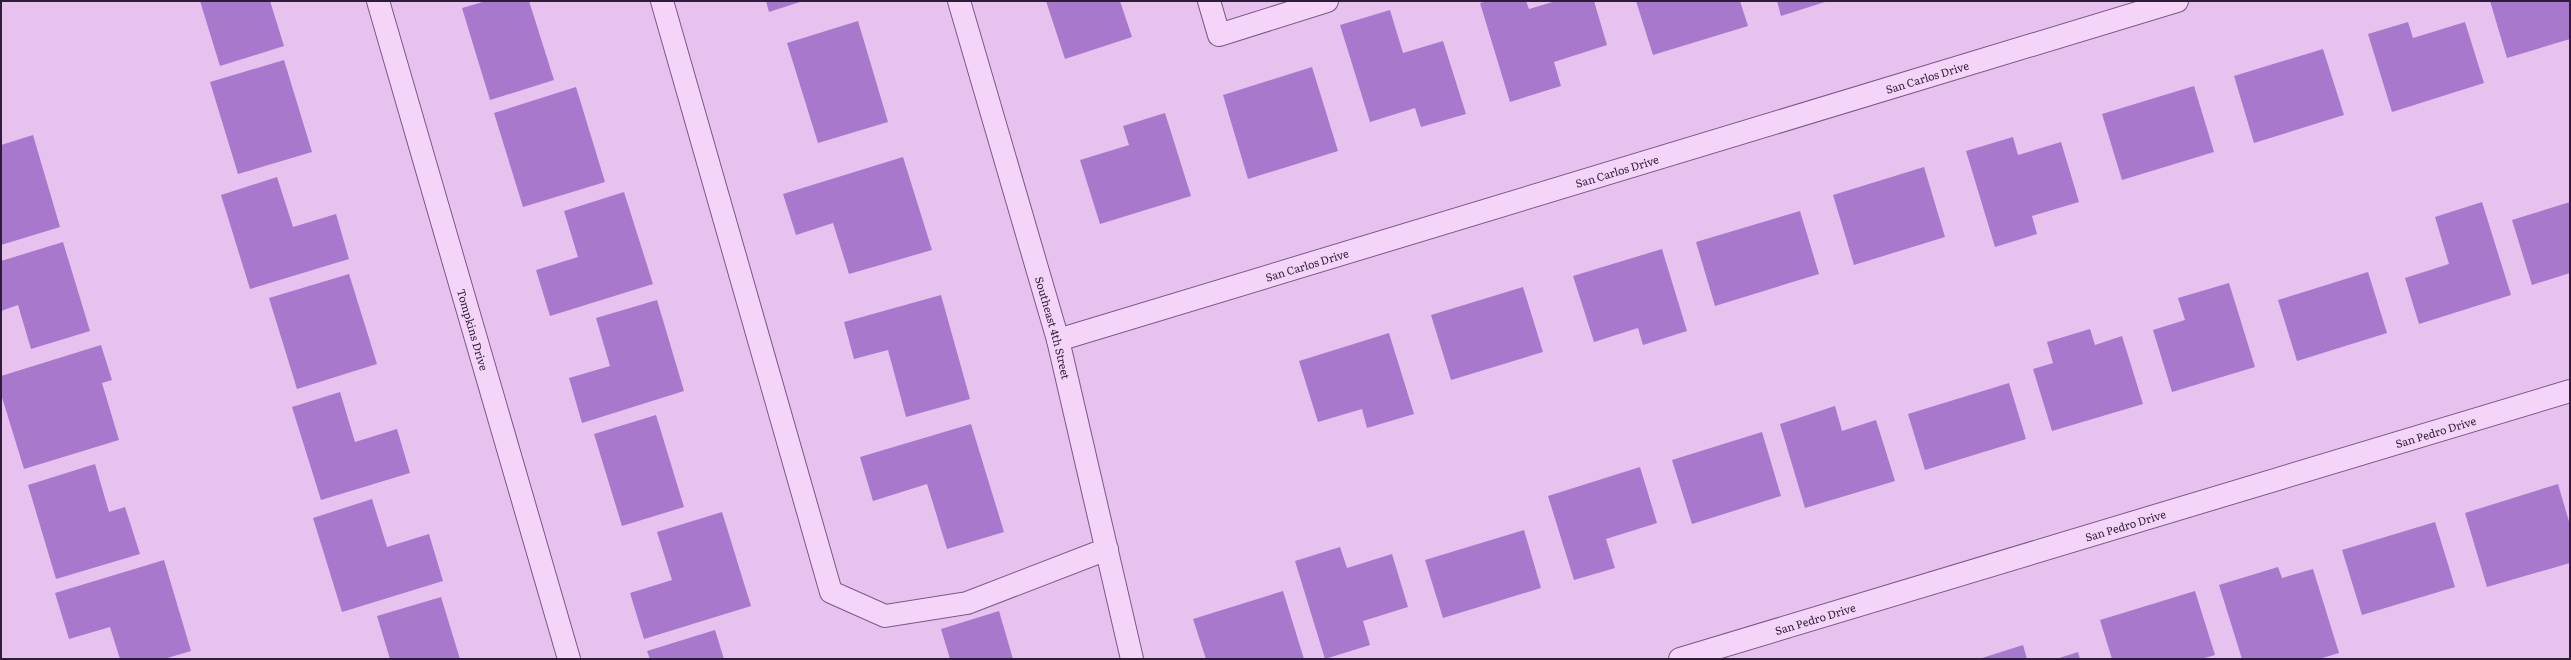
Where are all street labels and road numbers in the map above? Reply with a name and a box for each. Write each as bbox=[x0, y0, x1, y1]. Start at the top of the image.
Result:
street label: San Carlos Drive bbox=[1883, 57, 1971, 97]
street label: San Carlos Drive bbox=[1573, 150, 1661, 191]
street label: San Carlos Drive bbox=[1263, 244, 1351, 285]
street label: Southeast 4th Street bbox=[1032, 274, 1075, 381]
street label: Tompkins Drive bbox=[454, 287, 493, 373]
street label: San Pedro Drive bbox=[2393, 412, 2478, 451]
street label: San Pedro Drive bbox=[2083, 505, 2168, 545]
street label: San Pedro Drive bbox=[1773, 599, 1858, 638]

